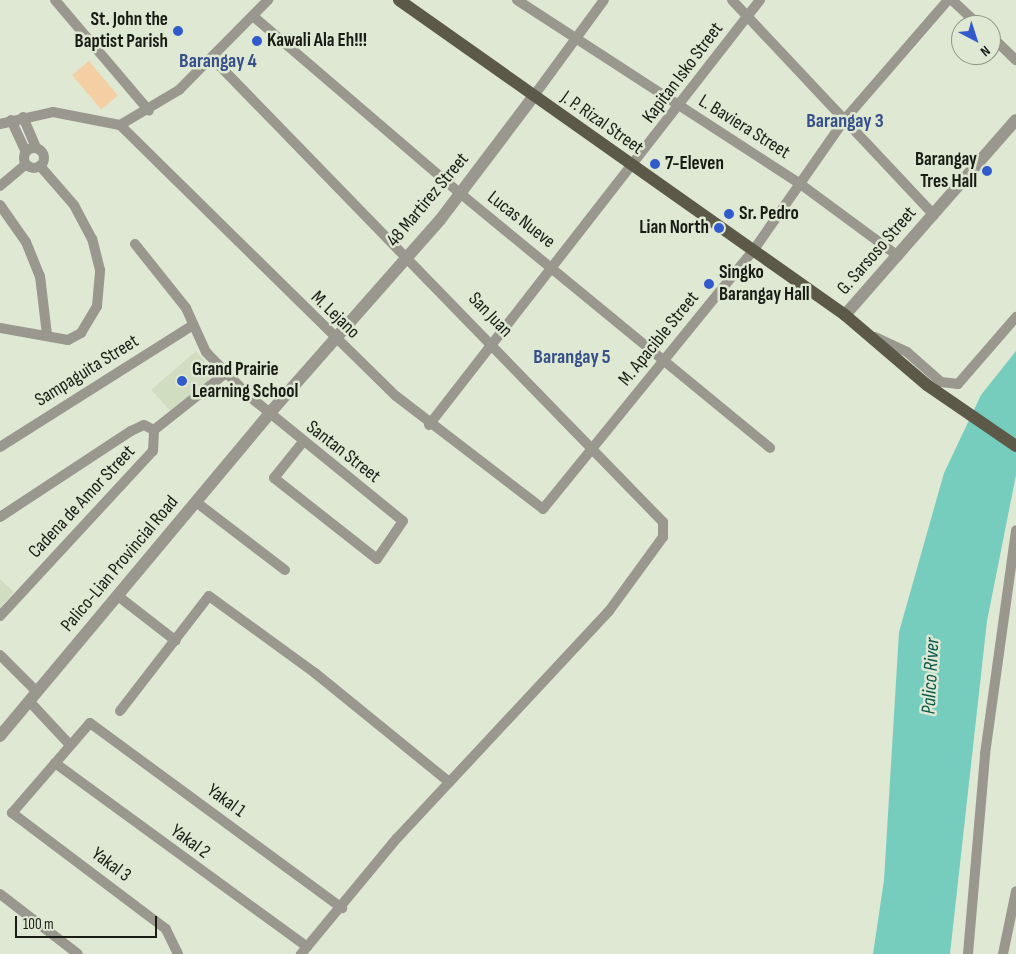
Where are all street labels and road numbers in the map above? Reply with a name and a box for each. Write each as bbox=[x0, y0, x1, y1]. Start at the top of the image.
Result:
street label: Kapitan Isko Street bbox=[638, 18, 728, 128]
street label: J. P. Rizal Street bbox=[556, 86, 648, 160]
street label: L. Baviera Street bbox=[694, 90, 794, 164]
street label: 48 Martirez Street bbox=[382, 148, 474, 252]
street label: Lucas Nueve bbox=[483, 187, 559, 253]
street label: G. Sarsoso Street bbox=[833, 202, 921, 300]
street label: M. Lejano bbox=[306, 286, 364, 344]
street label: M. Apacible Street bbox=[614, 287, 704, 391]
street label: San Juan bbox=[463, 288, 517, 342]
street label: Sampaguita Street bbox=[31, 330, 143, 412]
street label: Santan Street bbox=[301, 416, 385, 488]
street label: Cadena de Amor Street bbox=[24, 441, 140, 563]
street label: Palico-Lian Provincial Road bbox=[56, 491, 184, 637]
street label: Yakal 1 bbox=[202, 779, 250, 823]
street label: Yakal 2 bbox=[166, 820, 214, 864]
street label: Yakal 3 bbox=[87, 843, 135, 887]

